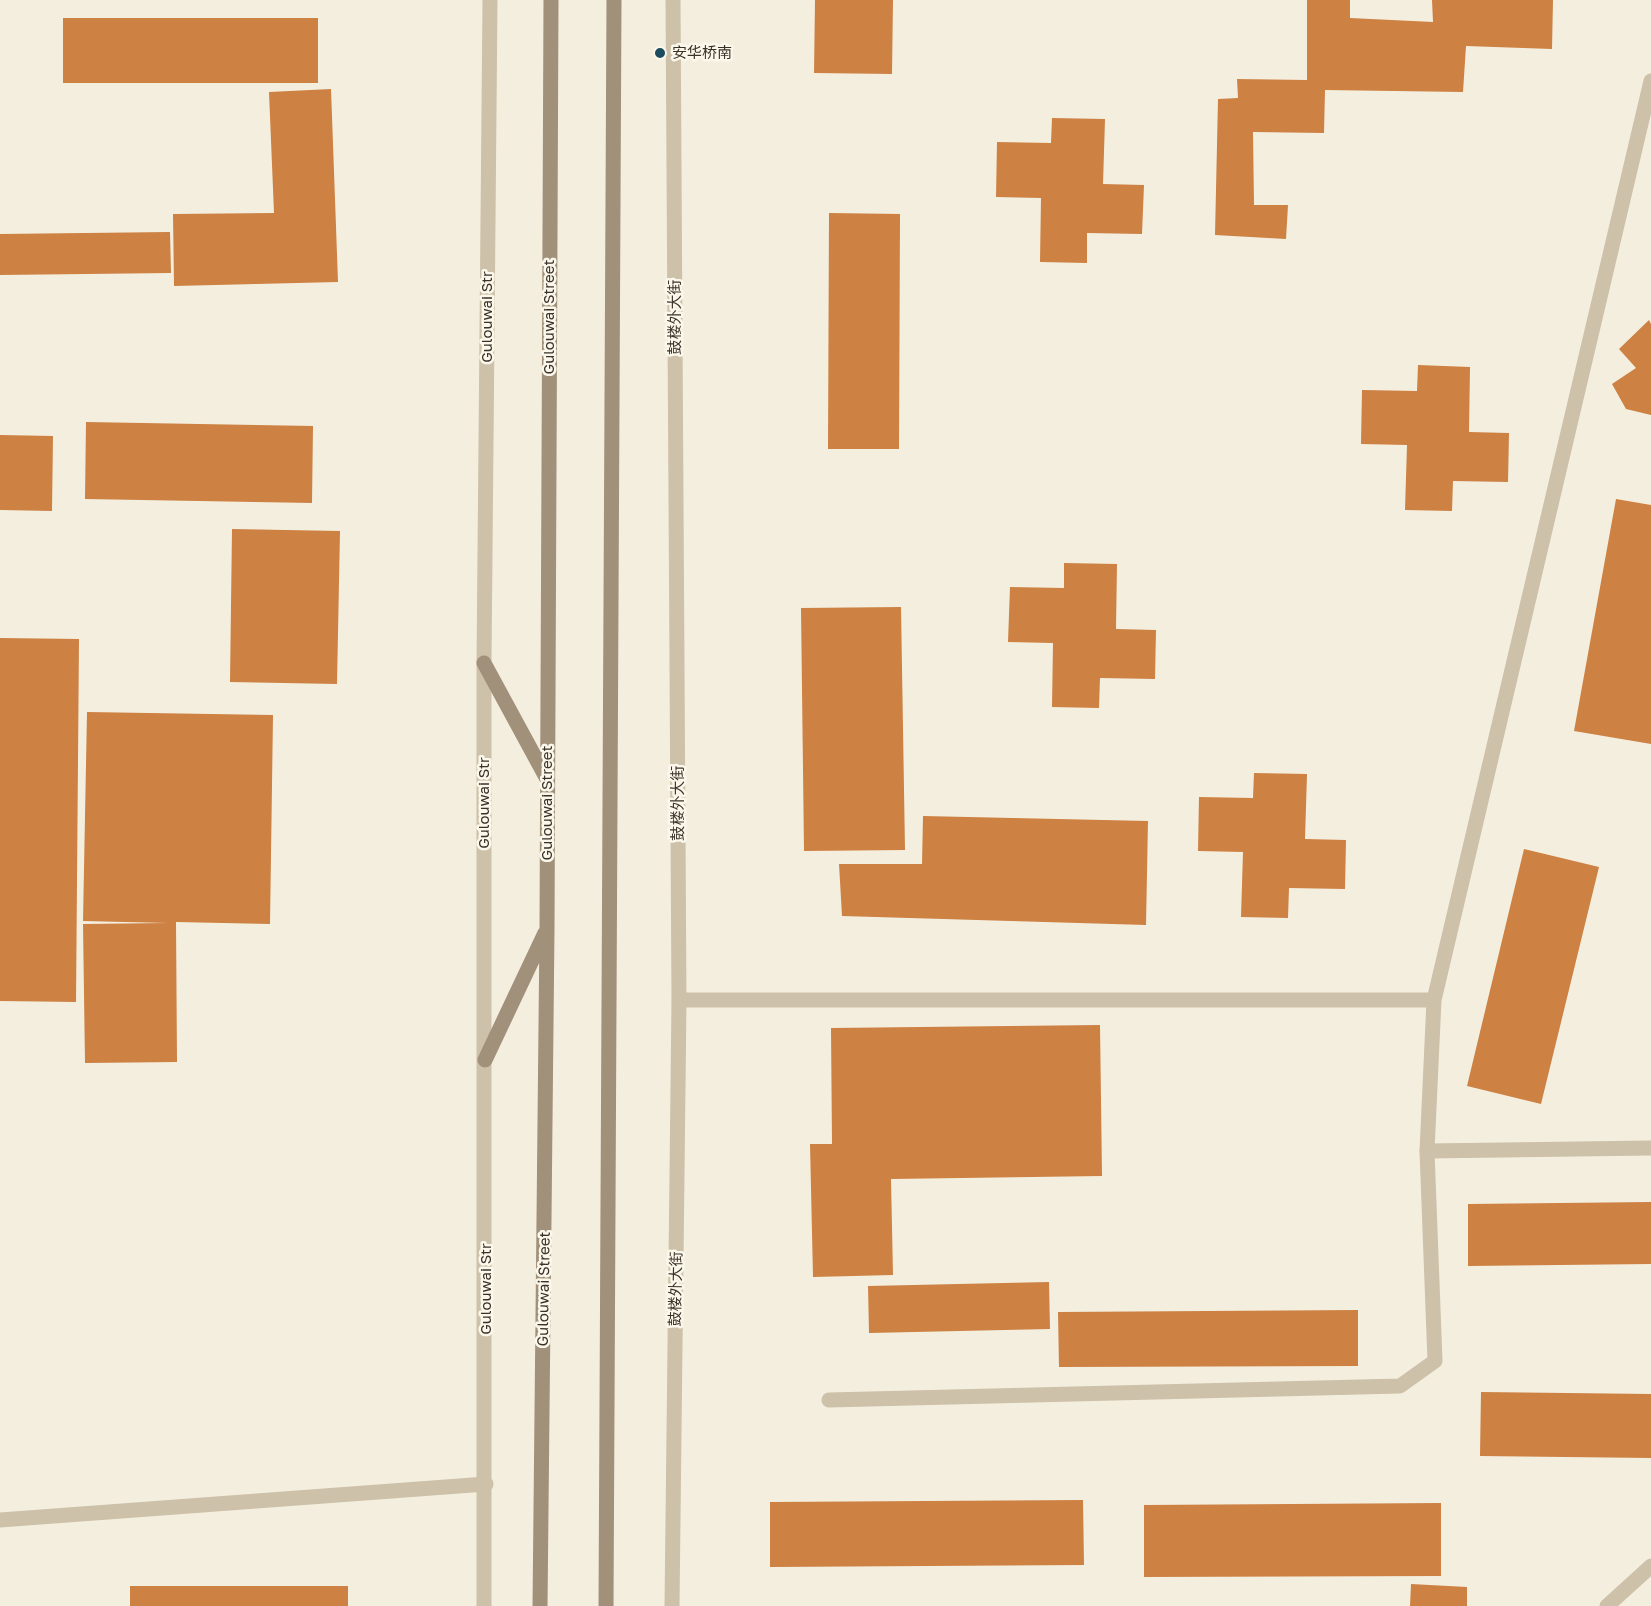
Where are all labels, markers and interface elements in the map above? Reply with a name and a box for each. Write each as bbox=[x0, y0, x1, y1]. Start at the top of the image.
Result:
place label: 安华桥南 bbox=[672, 44, 732, 62]
marker: 安华桥南 bbox=[653, 46, 667, 60]
street label: Gulouwai Street bbox=[540, 260, 558, 374]
street label: Gulouwai Str bbox=[478, 271, 496, 363]
street label: 鼓楼外大街 bbox=[666, 280, 684, 354]
street label: Gulouwai Street bbox=[538, 746, 556, 860]
street label: Gulouwai Str bbox=[475, 757, 493, 849]
street label: 鼓楼外大街 bbox=[669, 766, 687, 840]
street label: Gulouwai Street bbox=[534, 1231, 554, 1347]
street label: Gulouwai Str bbox=[477, 1243, 495, 1335]
street label: 鼓楼外大街 bbox=[666, 1251, 686, 1327]

